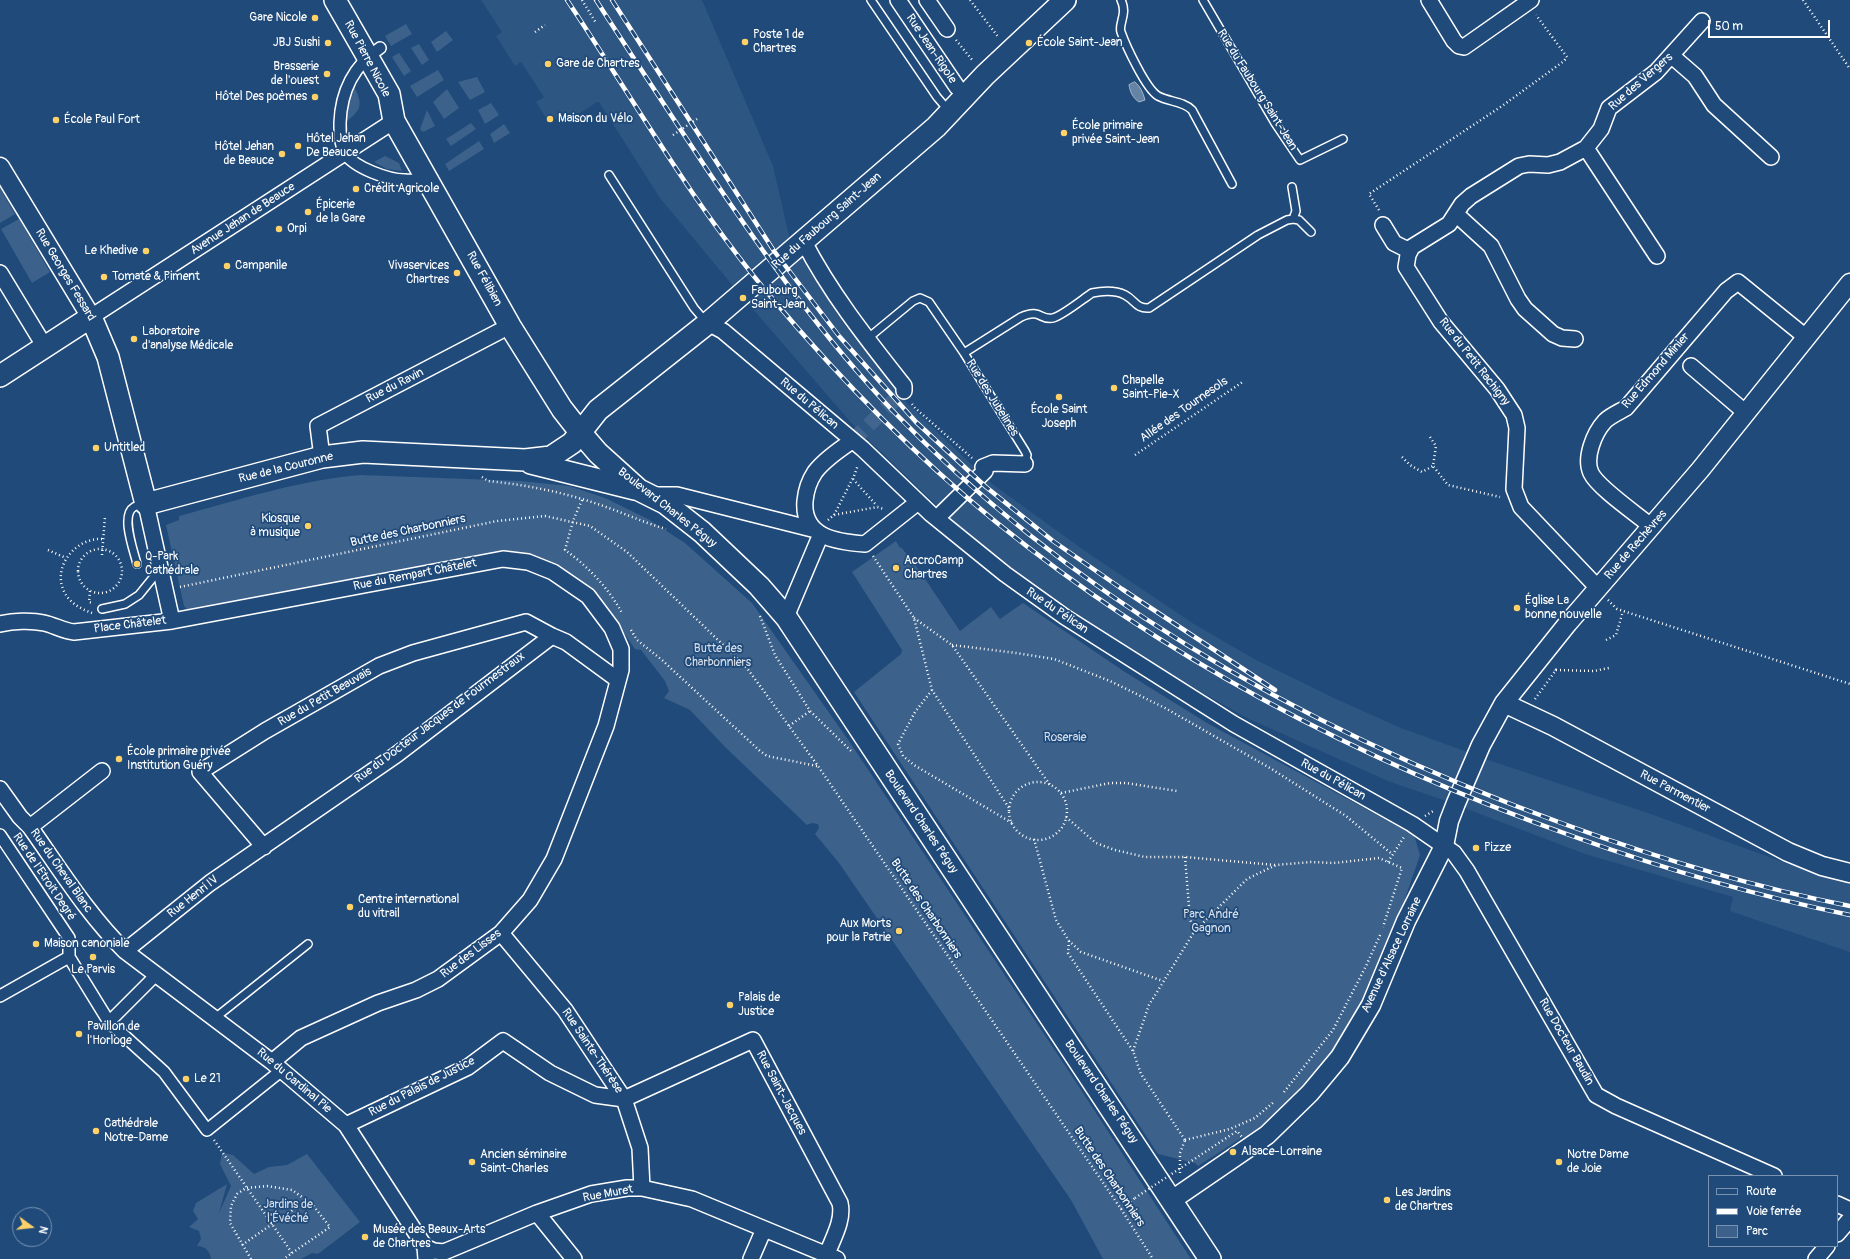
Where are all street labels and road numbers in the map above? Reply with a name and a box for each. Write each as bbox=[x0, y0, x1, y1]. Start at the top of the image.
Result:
street label: Rue Jean-Rigole bbox=[902, 12, 960, 86]
street label: Rue Pierre Nicole bbox=[341, 18, 393, 100]
street label: Rue du Faubourg Saint-Jean bbox=[1214, 27, 1300, 153]
street label: Rue des Vergers bbox=[1606, 50, 1676, 114]
street label: Rue du Faubourg Saint-Jean bbox=[769, 170, 885, 272]
street label: Avenue Jehan de Beauce bbox=[188, 180, 298, 258]
street label: Rue Georges Fessard bbox=[32, 226, 98, 324]
street label: Rue Félibien bbox=[463, 249, 505, 309]
street label: Rue du Petit Rachigny bbox=[1435, 315, 1513, 409]
street label: Rue Edmond Minier bbox=[1619, 330, 1693, 412]
street label: Rue des Jubelines bbox=[963, 357, 1021, 439]
street label: Rue du Ravin bbox=[364, 365, 426, 407]
street label: Allée des Tournesols bbox=[1137, 374, 1231, 446]
street label: Rue du Pélican bbox=[777, 375, 841, 433]
street label: Rue de la Couronne bbox=[237, 449, 335, 487]
street label: Boulevard Charles Péguy bbox=[615, 465, 719, 551]
street label: Rue de Rechèvres bbox=[1602, 507, 1670, 583]
street label: Butte des Charbonniers bbox=[349, 512, 467, 550]
street label: Rue du Rempart Châtelet bbox=[352, 556, 478, 594]
street label: Rue du Pélican bbox=[1023, 585, 1091, 637]
street label: Place Châtelet bbox=[93, 613, 167, 637]
street label: Rue du Docteur Jacques de Fourmestraux bbox=[352, 649, 528, 787]
street label: Rue du Petit Beauvais bbox=[276, 664, 374, 730]
street label: Rue du Pélican bbox=[1298, 756, 1368, 804]
street label: Rue Parmentier bbox=[1637, 767, 1713, 817]
street label: Boulevard Charles Péguy bbox=[881, 768, 961, 876]
street label: Rue du Cheval Blanc bbox=[27, 826, 95, 916]
street label: Rue de l'Etroit Degré bbox=[9, 830, 79, 924]
street label: Butte des Charbonniers bbox=[887, 856, 965, 962]
street label: Rue Henri IV bbox=[165, 873, 221, 921]
street label: Avenue d'Alsace Lorraine bbox=[1359, 895, 1425, 1015]
street label: Rue des Lisses bbox=[438, 926, 504, 982]
street label: Rue Docteur Baudin bbox=[1535, 996, 1597, 1088]
street label: Rue Sainte-Thérèse bbox=[558, 1006, 626, 1096]
street label: Boulevard Charles Péguy bbox=[1061, 1038, 1141, 1146]
street label: Rue du Cardinal Pie bbox=[254, 1045, 334, 1117]
street label: Rue Saint-Jacques bbox=[753, 1049, 809, 1137]
street label: Rue du Palais de Justice bbox=[367, 1054, 477, 1120]
street label: Butte des Charbonniers bbox=[1070, 1124, 1148, 1230]
street label: Rue Muret bbox=[582, 1182, 634, 1206]

